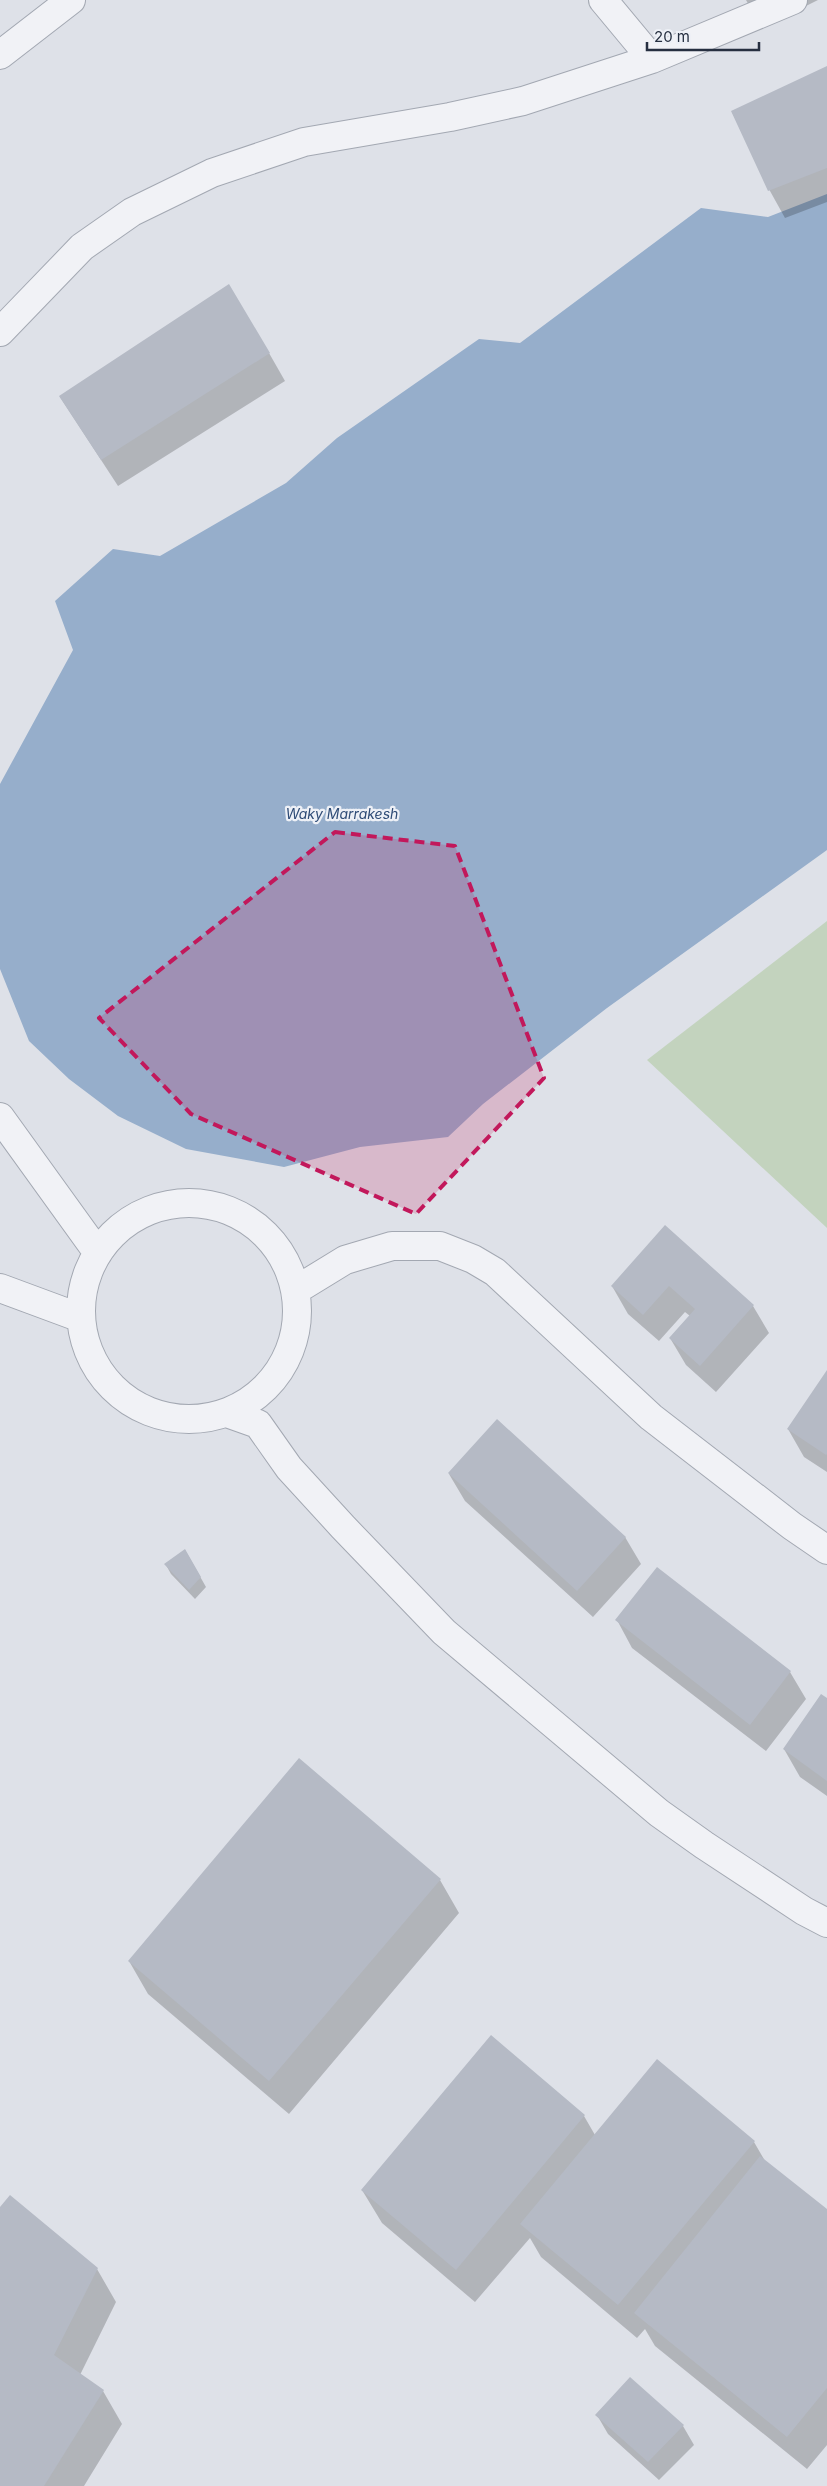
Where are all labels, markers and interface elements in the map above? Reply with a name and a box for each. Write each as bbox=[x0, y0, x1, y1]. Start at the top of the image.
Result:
scale bar bbox=[647, 20, 760, 52]
text: 20 m bbox=[654, 27, 690, 46]
water label: Waky Marrakesh bbox=[286, 805, 398, 822]

